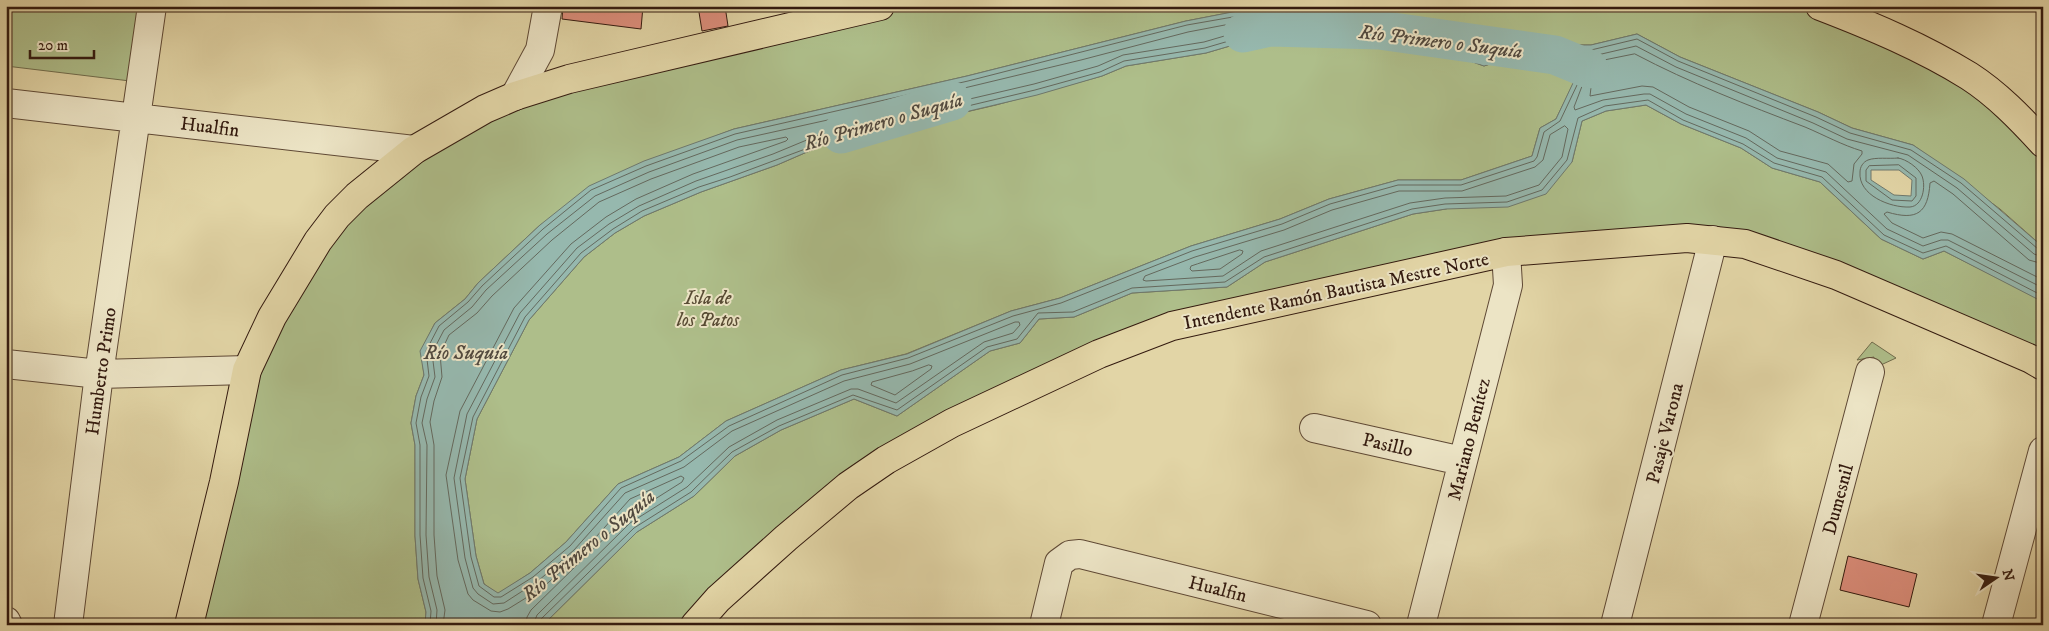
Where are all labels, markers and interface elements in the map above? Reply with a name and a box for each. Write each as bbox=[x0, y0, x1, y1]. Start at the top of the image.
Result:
water label: Río Primero o Suquía bbox=[1357, 20, 1524, 65]
scale bar bbox=[30, 28, 94, 60]
text: 20 m bbox=[38, 36, 68, 55]
water label: Río Primero o Suquía bbox=[800, 88, 966, 157]
street label: Hualfin bbox=[179, 112, 241, 143]
street label: Intendente Ramón Bautista Mestre Norte bbox=[1182, 248, 1491, 335]
park label: Isla de los Patos bbox=[676, 287, 740, 332]
street label: Humberto Primo bbox=[81, 306, 122, 437]
water label: Río Suquía bbox=[423, 341, 508, 366]
street label: Mariano Benítez bbox=[1443, 376, 1496, 503]
street label: Pasaje Varona bbox=[1642, 380, 1689, 486]
street label: Pasillo bbox=[1360, 429, 1415, 462]
street label: Dumesnil bbox=[1818, 461, 1859, 537]
water label: Río Primero o Suquía bbox=[516, 485, 661, 608]
north arrow bbox=[1972, 554, 2022, 604]
text: N bbox=[1998, 568, 2018, 583]
street label: Hualfin bbox=[1186, 571, 1249, 608]

